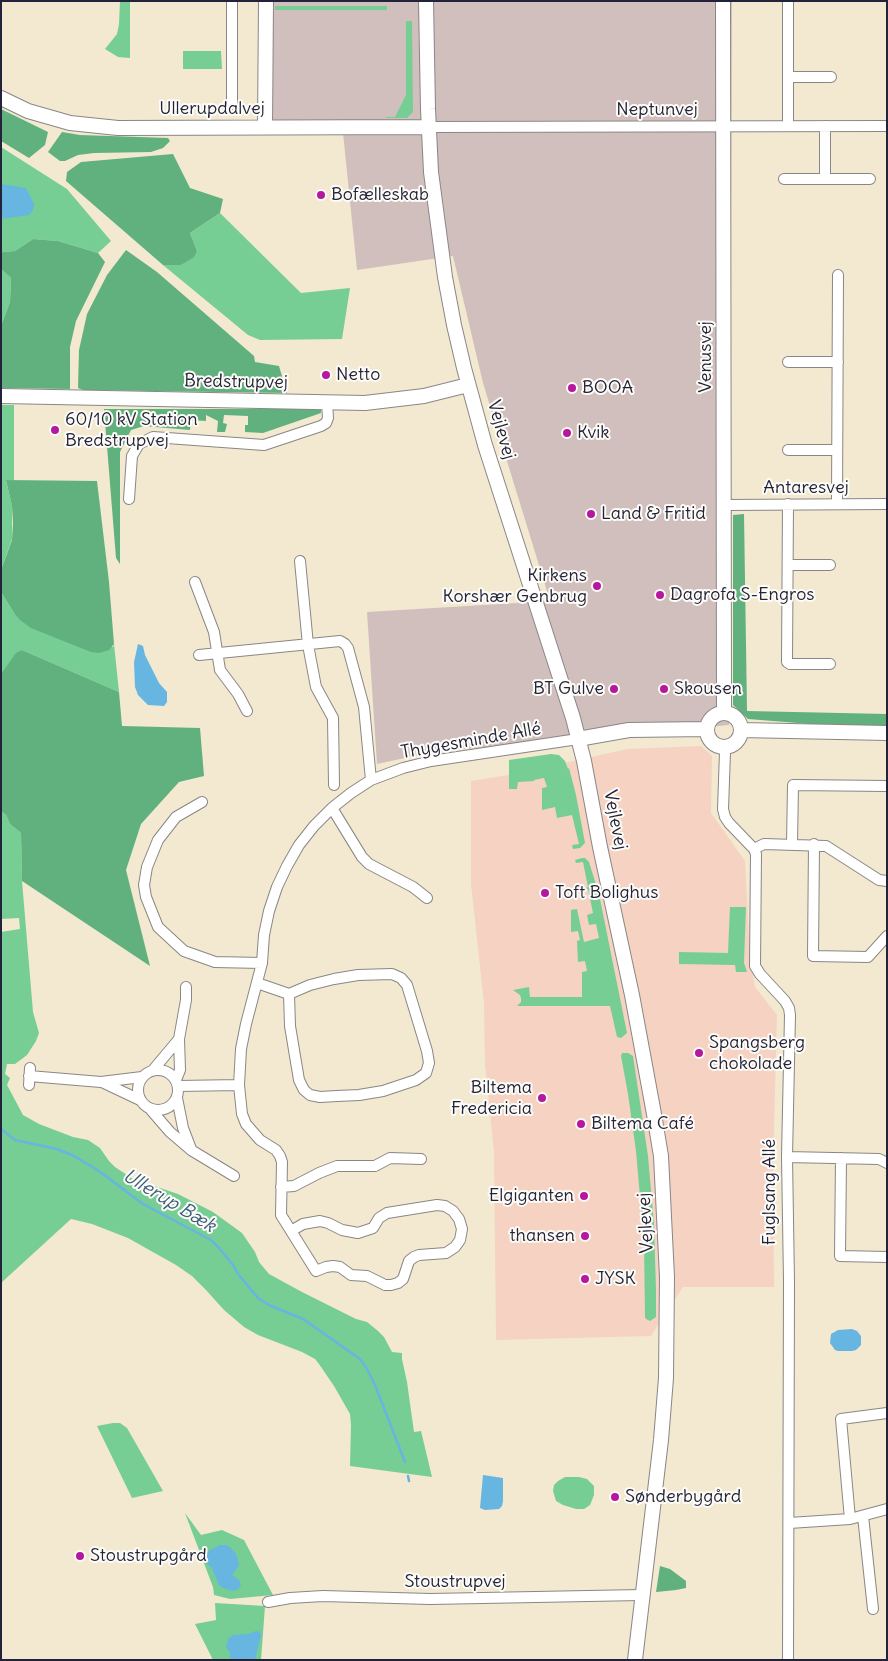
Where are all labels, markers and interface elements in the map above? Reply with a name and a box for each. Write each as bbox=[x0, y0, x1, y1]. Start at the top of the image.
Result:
street label: Ullerupdalvej bbox=[159, 98, 265, 120]
street label: Neptunvej bbox=[616, 99, 698, 121]
place label: Bofælleskab bbox=[331, 184, 429, 206]
marker: Bofælleskab bbox=[315, 189, 327, 201]
street label: Venusvej bbox=[695, 321, 717, 393]
place label: Netto bbox=[336, 364, 380, 386]
marker: Netto bbox=[320, 369, 332, 381]
street label: Bredstrupvej bbox=[184, 370, 288, 394]
place label: BOOA bbox=[582, 377, 633, 399]
marker: BOOA bbox=[566, 382, 578, 394]
street label: Vejlevej bbox=[482, 398, 520, 462]
place label: 60/10 kV Station Bredstrupvej bbox=[65, 409, 198, 452]
place label: Kvik bbox=[577, 422, 609, 444]
marker: 60/10 kV Station Bredstrupvej bbox=[49, 424, 61, 436]
marker: Kvik bbox=[561, 427, 573, 439]
street label: Antaresvej bbox=[763, 477, 849, 499]
place label: Land & Fritid bbox=[601, 503, 706, 525]
marker: Land & Fritid bbox=[585, 508, 597, 520]
place label: Kirkens Korshær Genbrug bbox=[442, 565, 587, 608]
marker: Kirkens Korshær Genbrug bbox=[591, 580, 603, 592]
place label: Dagrofa S-Engros bbox=[670, 584, 815, 606]
marker: Dagrofa S-Engros bbox=[654, 589, 666, 601]
place label: BT Gulve bbox=[533, 678, 604, 700]
place label: Skousen bbox=[674, 678, 742, 700]
marker: BT Gulve bbox=[608, 683, 620, 695]
marker: Skousen bbox=[658, 683, 670, 695]
street label: Thygesminde Allé bbox=[399, 718, 543, 764]
street label: Vejlevej bbox=[599, 788, 631, 852]
place label: Toft Bolighus bbox=[555, 882, 658, 904]
marker: Toft Bolighus bbox=[539, 887, 551, 899]
place label: Spangsberg chokolade bbox=[709, 1032, 805, 1074]
marker: Spangsberg chokolade bbox=[693, 1047, 705, 1059]
place label: Biltema Fredericia bbox=[451, 1077, 532, 1120]
marker: Biltema Fredericia bbox=[536, 1092, 548, 1104]
place label: Biltema Café bbox=[591, 1113, 694, 1135]
marker: Biltema Café bbox=[575, 1118, 587, 1130]
street label: Fuglsang Allé bbox=[759, 1139, 781, 1245]
water label: Ullerup Bæk bbox=[119, 1164, 219, 1238]
place label: Elgiganten bbox=[489, 1185, 574, 1207]
marker: Elgiganten bbox=[578, 1190, 590, 1202]
street label: Vejlevej bbox=[634, 1192, 658, 1254]
place label: thansen bbox=[510, 1225, 575, 1247]
marker: thansen bbox=[579, 1230, 591, 1242]
place label: JYSK bbox=[595, 1268, 636, 1290]
marker: JYSK bbox=[579, 1273, 591, 1285]
place label: Sønderbygård bbox=[625, 1486, 741, 1508]
marker: Sønderbygård bbox=[609, 1491, 621, 1503]
place label: Stoustrupgård bbox=[90, 1545, 207, 1567]
marker: Stoustrupgård bbox=[74, 1550, 86, 1562]
street label: Stoustrupvej bbox=[404, 1571, 506, 1593]

